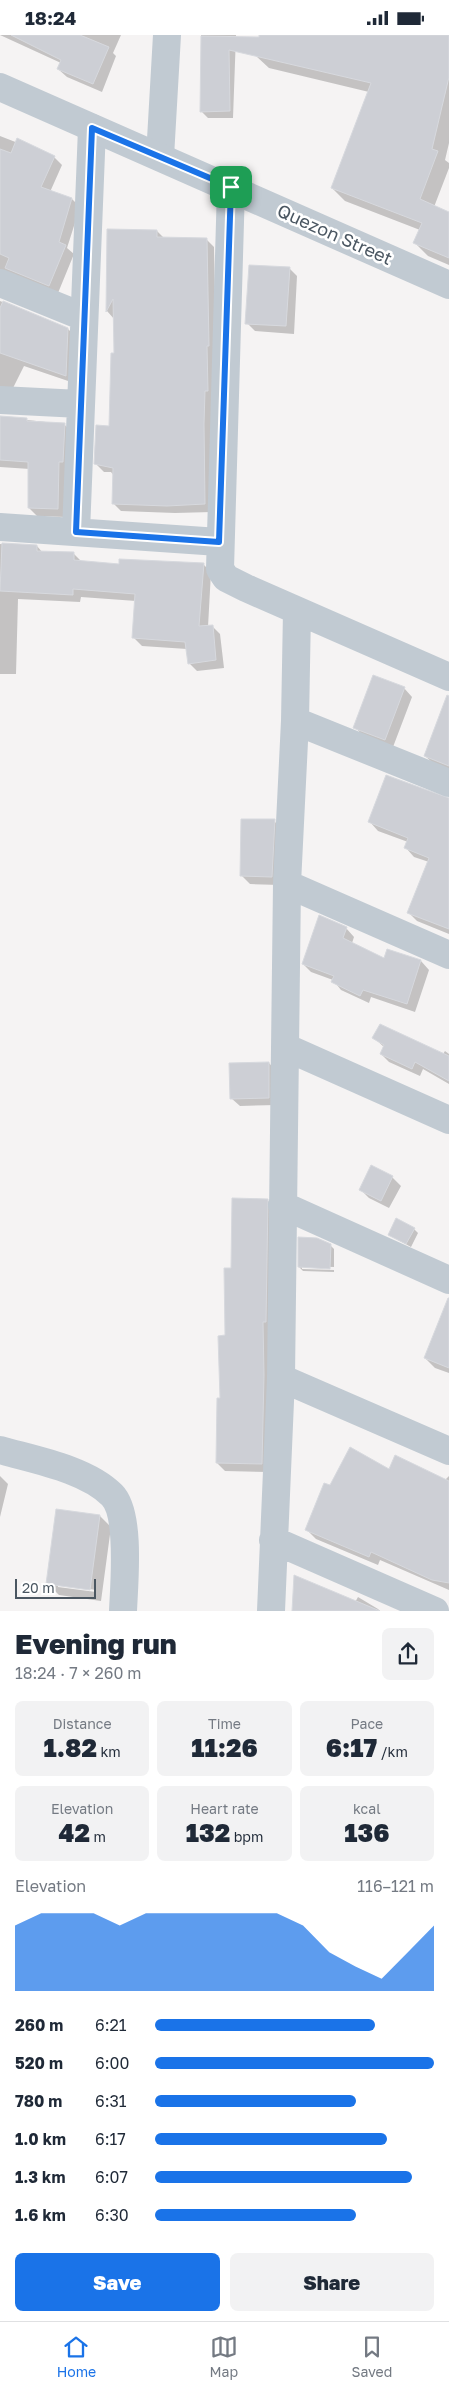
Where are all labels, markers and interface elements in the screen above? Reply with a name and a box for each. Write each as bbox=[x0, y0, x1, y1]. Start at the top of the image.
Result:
text: 18:24 bbox=[25, 6, 77, 29]
pin bbox=[210, 166, 252, 208]
icon: arrive bbox=[217, 173, 245, 201]
street label: Quezon Street bbox=[274, 199, 396, 269]
scale bar bbox=[15, 1576, 96, 1599]
text: 20 m bbox=[22, 1579, 55, 1596]
text: Evening run bbox=[15, 1627, 177, 1660]
button: share bbox=[382, 1628, 434, 1680]
text: 18:24 · 7 × 260 m bbox=[15, 1663, 141, 1683]
text: Distance bbox=[53, 1715, 112, 1732]
text: Time bbox=[208, 1715, 241, 1732]
text: Pace bbox=[350, 1715, 383, 1732]
text: 1.82 bbox=[44, 1732, 97, 1763]
text: 11:26 bbox=[191, 1732, 258, 1763]
text: 6:17 bbox=[326, 1732, 377, 1763]
text: km bbox=[97, 1743, 121, 1760]
text: /km bbox=[377, 1743, 408, 1760]
text: Elevation bbox=[51, 1800, 113, 1817]
text: Heart rate bbox=[190, 1800, 259, 1817]
text: kcal bbox=[353, 1800, 381, 1817]
text: 42 bbox=[59, 1817, 90, 1848]
text: 132 bbox=[186, 1817, 230, 1848]
text: 136 bbox=[344, 1817, 389, 1848]
text: m bbox=[90, 1828, 106, 1845]
text: bpm bbox=[230, 1828, 263, 1845]
text: Elevation bbox=[15, 1876, 86, 1896]
text: 116–121 m bbox=[357, 1876, 434, 1896]
text: 260 m bbox=[15, 2015, 63, 2035]
text: 6:21 bbox=[95, 2015, 127, 2035]
text: 520 m bbox=[15, 2053, 63, 2073]
text: 6:00 bbox=[95, 2053, 129, 2073]
text: 780 m bbox=[15, 2091, 62, 2111]
text: 6:31 bbox=[95, 2091, 127, 2111]
text: 1.0 km bbox=[15, 2129, 66, 2149]
text: 6:17 bbox=[95, 2129, 126, 2149]
text: 1.3 km bbox=[15, 2167, 65, 2187]
text: 6:07 bbox=[95, 2167, 128, 2187]
text: 1.6 km bbox=[15, 2205, 66, 2225]
text: 6:30 bbox=[95, 2205, 129, 2225]
button: Save bbox=[15, 2253, 220, 2311]
button: Share bbox=[230, 2253, 434, 2311]
tab: Home bbox=[57, 2333, 96, 2380]
tab: Map bbox=[210, 2333, 238, 2380]
tab: Saved bbox=[351, 2333, 392, 2380]

